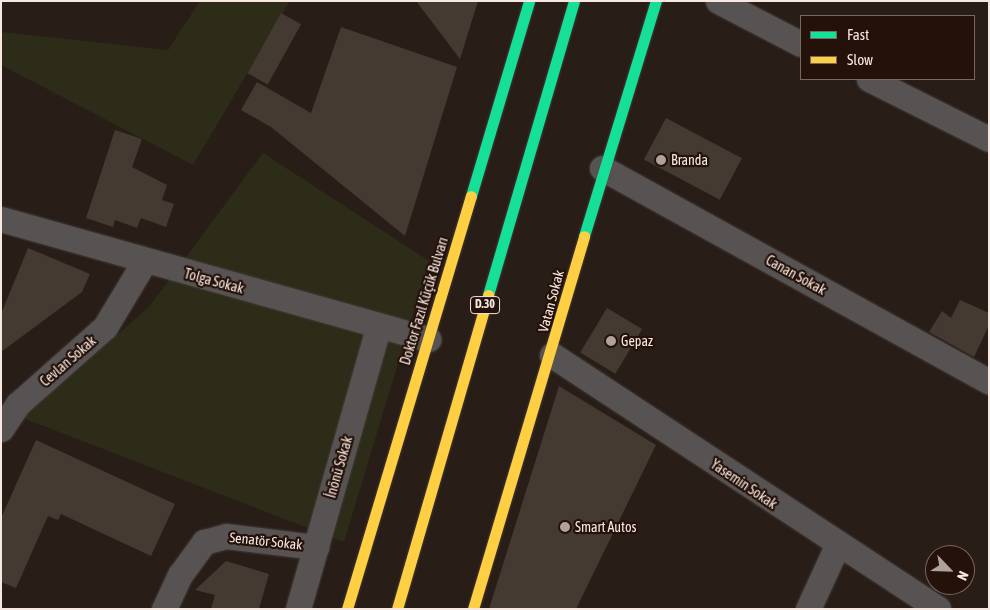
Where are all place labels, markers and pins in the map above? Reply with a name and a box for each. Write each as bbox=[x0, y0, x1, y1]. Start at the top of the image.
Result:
place label: Branda bbox=[671, 152, 708, 168]
marker: Branda bbox=[655, 154, 667, 166]
place label: Gepaz bbox=[621, 333, 653, 349]
marker: Gepaz bbox=[605, 335, 617, 347]
place label: Smart Autos bbox=[575, 519, 636, 535]
marker: Smart Autos bbox=[559, 521, 571, 533]

